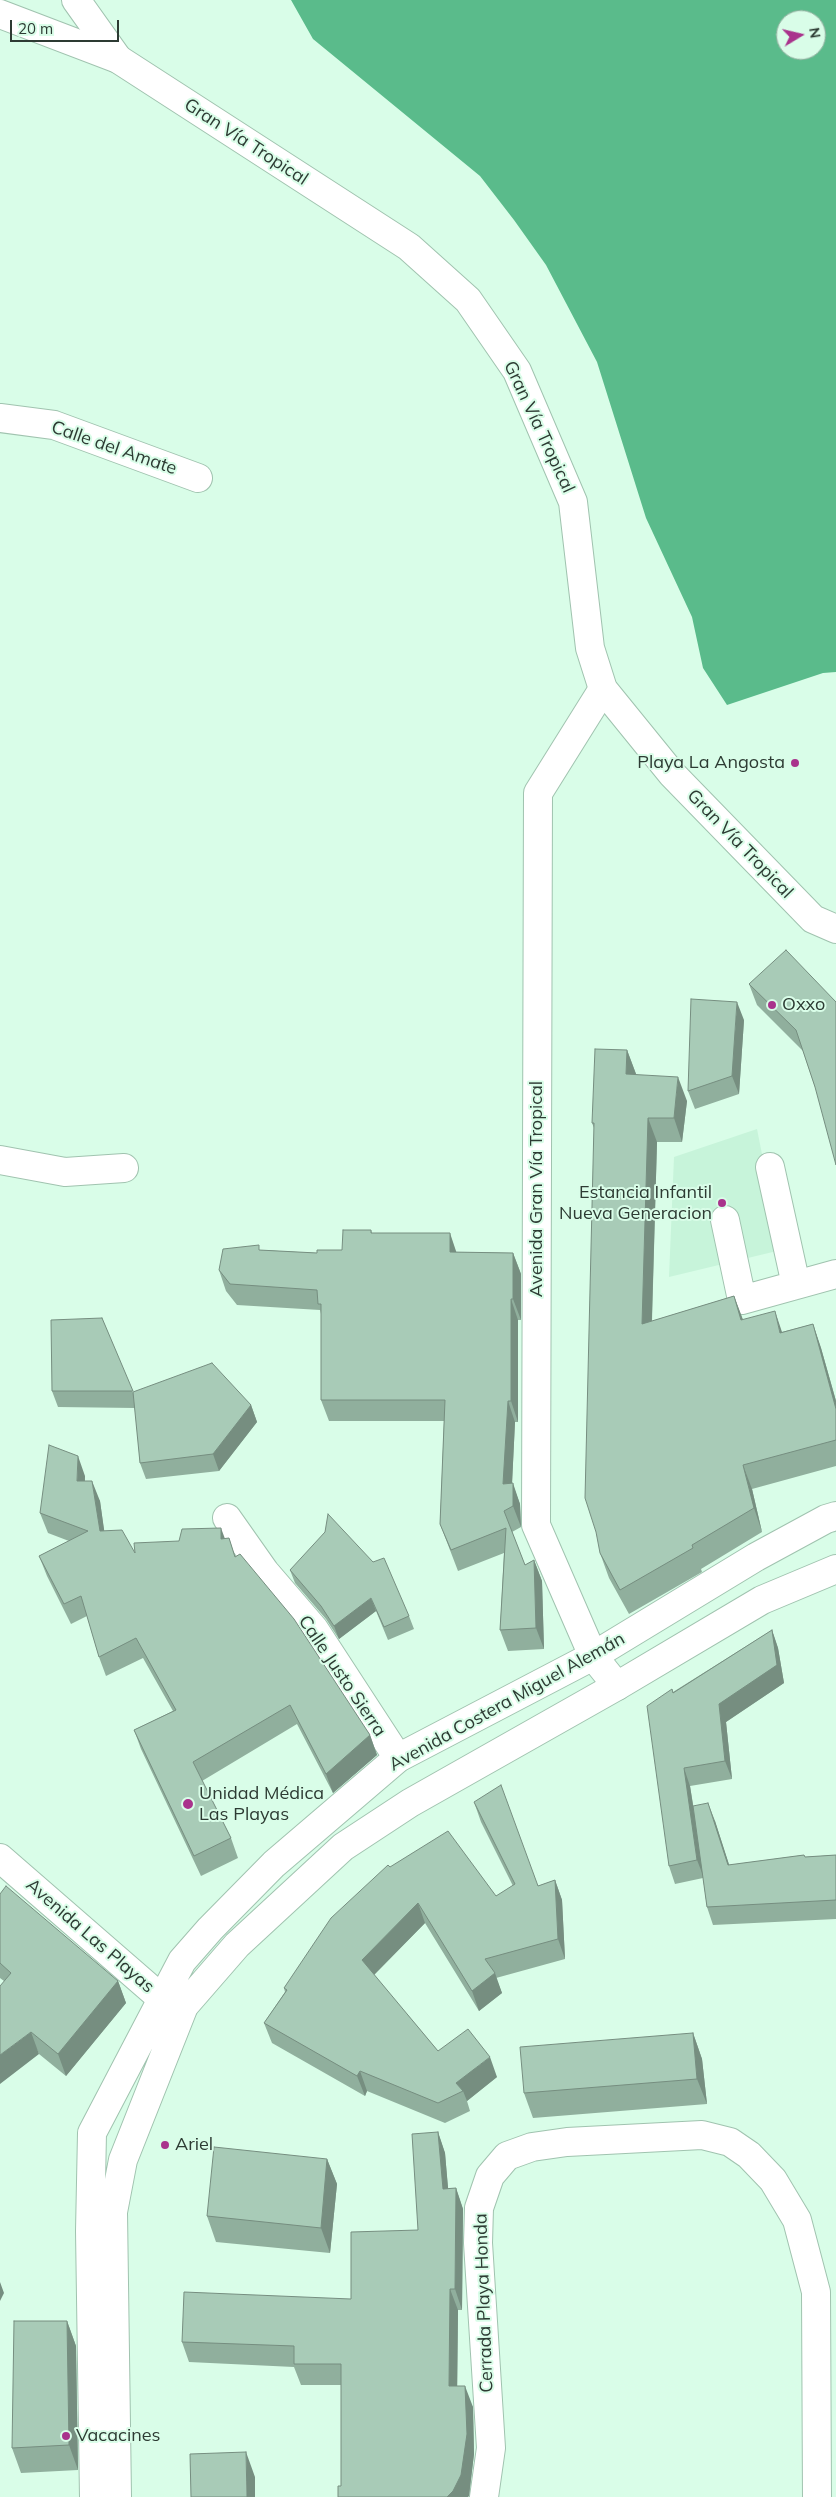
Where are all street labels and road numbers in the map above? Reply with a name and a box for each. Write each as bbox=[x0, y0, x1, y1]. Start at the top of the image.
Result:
street label: Gran Vía Tropical bbox=[180, 94, 312, 190]
street label: Gran Vía Tropical bbox=[499, 358, 579, 496]
street label: Calle del Amate bbox=[48, 416, 180, 480]
street label: Gran Vía Tropical bbox=[682, 785, 798, 903]
street label: Avenida Gran Vía Tropical bbox=[526, 1081, 548, 1297]
street label: Calle Justo Sierra bbox=[294, 1611, 390, 1741]
street label: Avenida Costera Miguel Alemán bbox=[385, 1628, 629, 1776]
street label: Avenida Las Playas bbox=[21, 1874, 159, 1998]
street label: Cerrada Playa Honda bbox=[470, 2213, 498, 2393]

